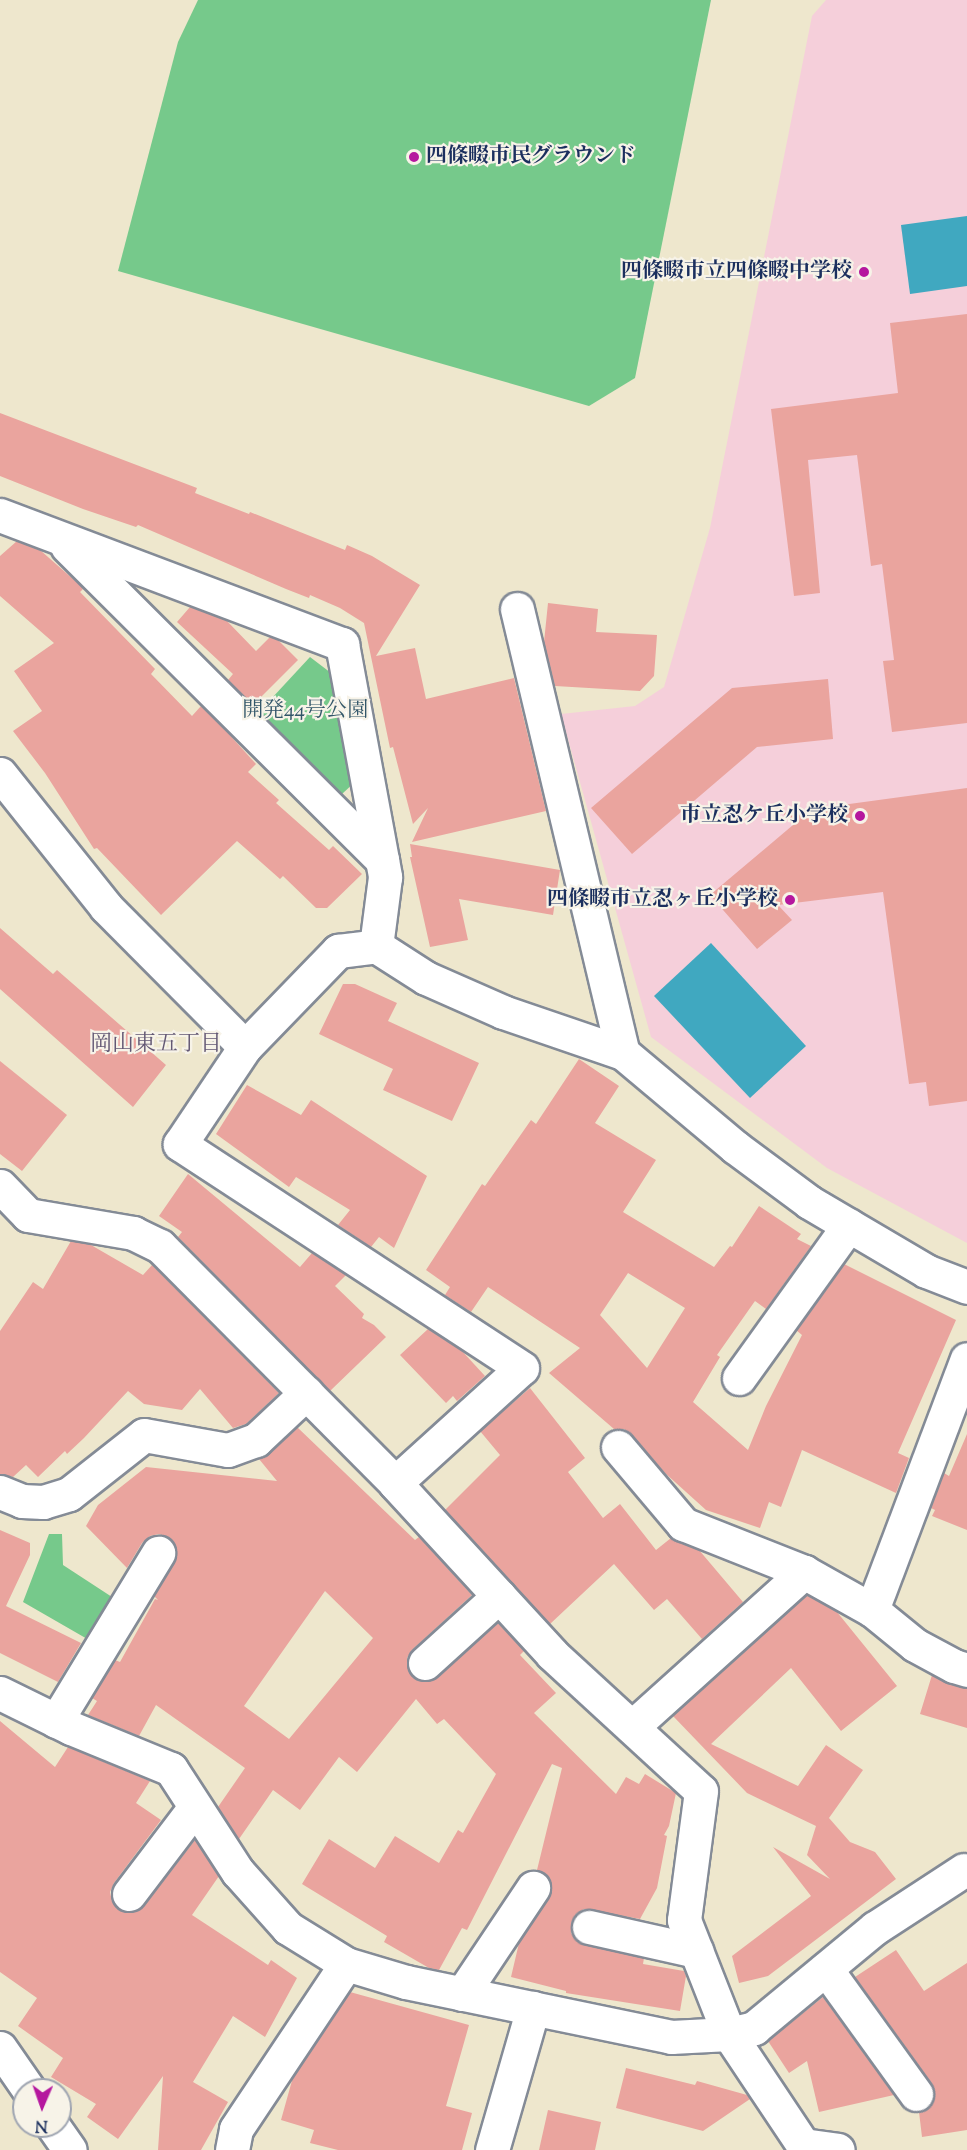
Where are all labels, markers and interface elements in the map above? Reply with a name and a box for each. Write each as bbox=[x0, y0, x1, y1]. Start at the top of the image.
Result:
place label: 四條畷市民グラウンド bbox=[426, 144, 636, 170]
marker: 四條畷市民グラウンド bbox=[407, 150, 421, 164]
place label: 四條畷市立四條畷中学校 bbox=[621, 259, 852, 285]
marker: 四條畷市立四條畷中学校 bbox=[857, 265, 871, 279]
park label: 開発44号公園 bbox=[242, 698, 368, 724]
place label: 市立忍ケ丘小学校 bbox=[680, 803, 848, 829]
marker: 市立忍ケ丘小学校 bbox=[853, 809, 867, 823]
place label: 四條畷市立忍ヶ丘小学校 bbox=[547, 887, 778, 913]
marker: 四條畷市立忍ヶ丘小学校 bbox=[783, 893, 797, 907]
district label: 岡山東五丁目 bbox=[90, 1033, 222, 1059]
north arrow bbox=[12, 2078, 72, 2138]
text: N bbox=[35, 2113, 48, 2136]

